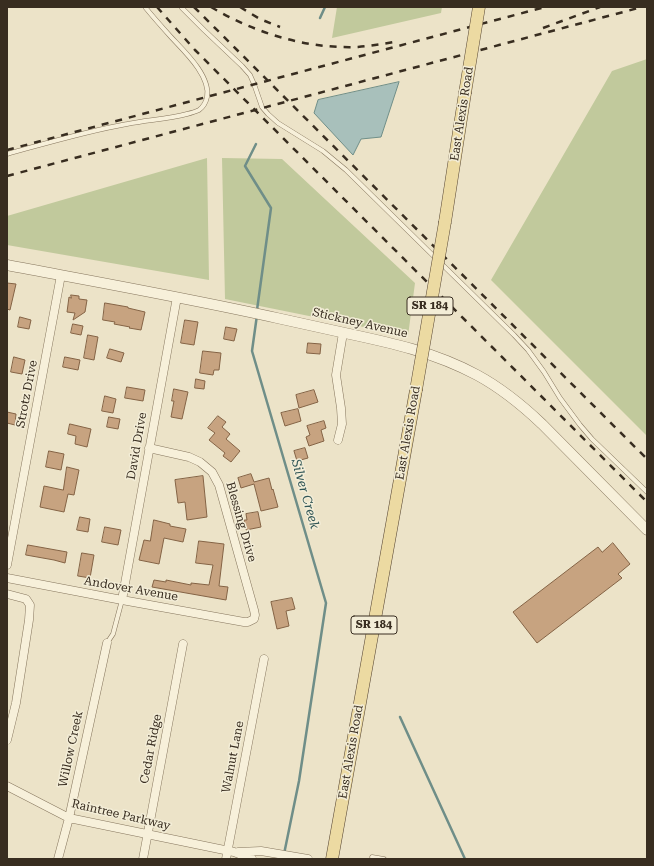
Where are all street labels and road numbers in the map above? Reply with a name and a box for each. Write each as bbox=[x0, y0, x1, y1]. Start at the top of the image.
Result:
street label: East Alexis Road bbox=[447, 66, 477, 162]
road number: SR 184 bbox=[407, 297, 453, 315]
street label: Stickney Avenue bbox=[311, 305, 409, 341]
street label: Strotz Drive bbox=[13, 359, 41, 429]
street label: East Alexis Road bbox=[393, 385, 423, 481]
street label: David Drive bbox=[124, 411, 150, 481]
street label: Blessing Drive bbox=[223, 480, 259, 564]
street label: Andover Avenue bbox=[83, 574, 179, 604]
road number: SR 184 bbox=[351, 616, 397, 634]
street label: East Alexis Road bbox=[336, 704, 366, 800]
street label: Willow Creek bbox=[56, 710, 86, 788]
street label: Cedar Ridge bbox=[137, 713, 165, 785]
street label: Walnut Lane bbox=[219, 720, 247, 794]
street label: Raintree Parkway bbox=[70, 797, 172, 833]

